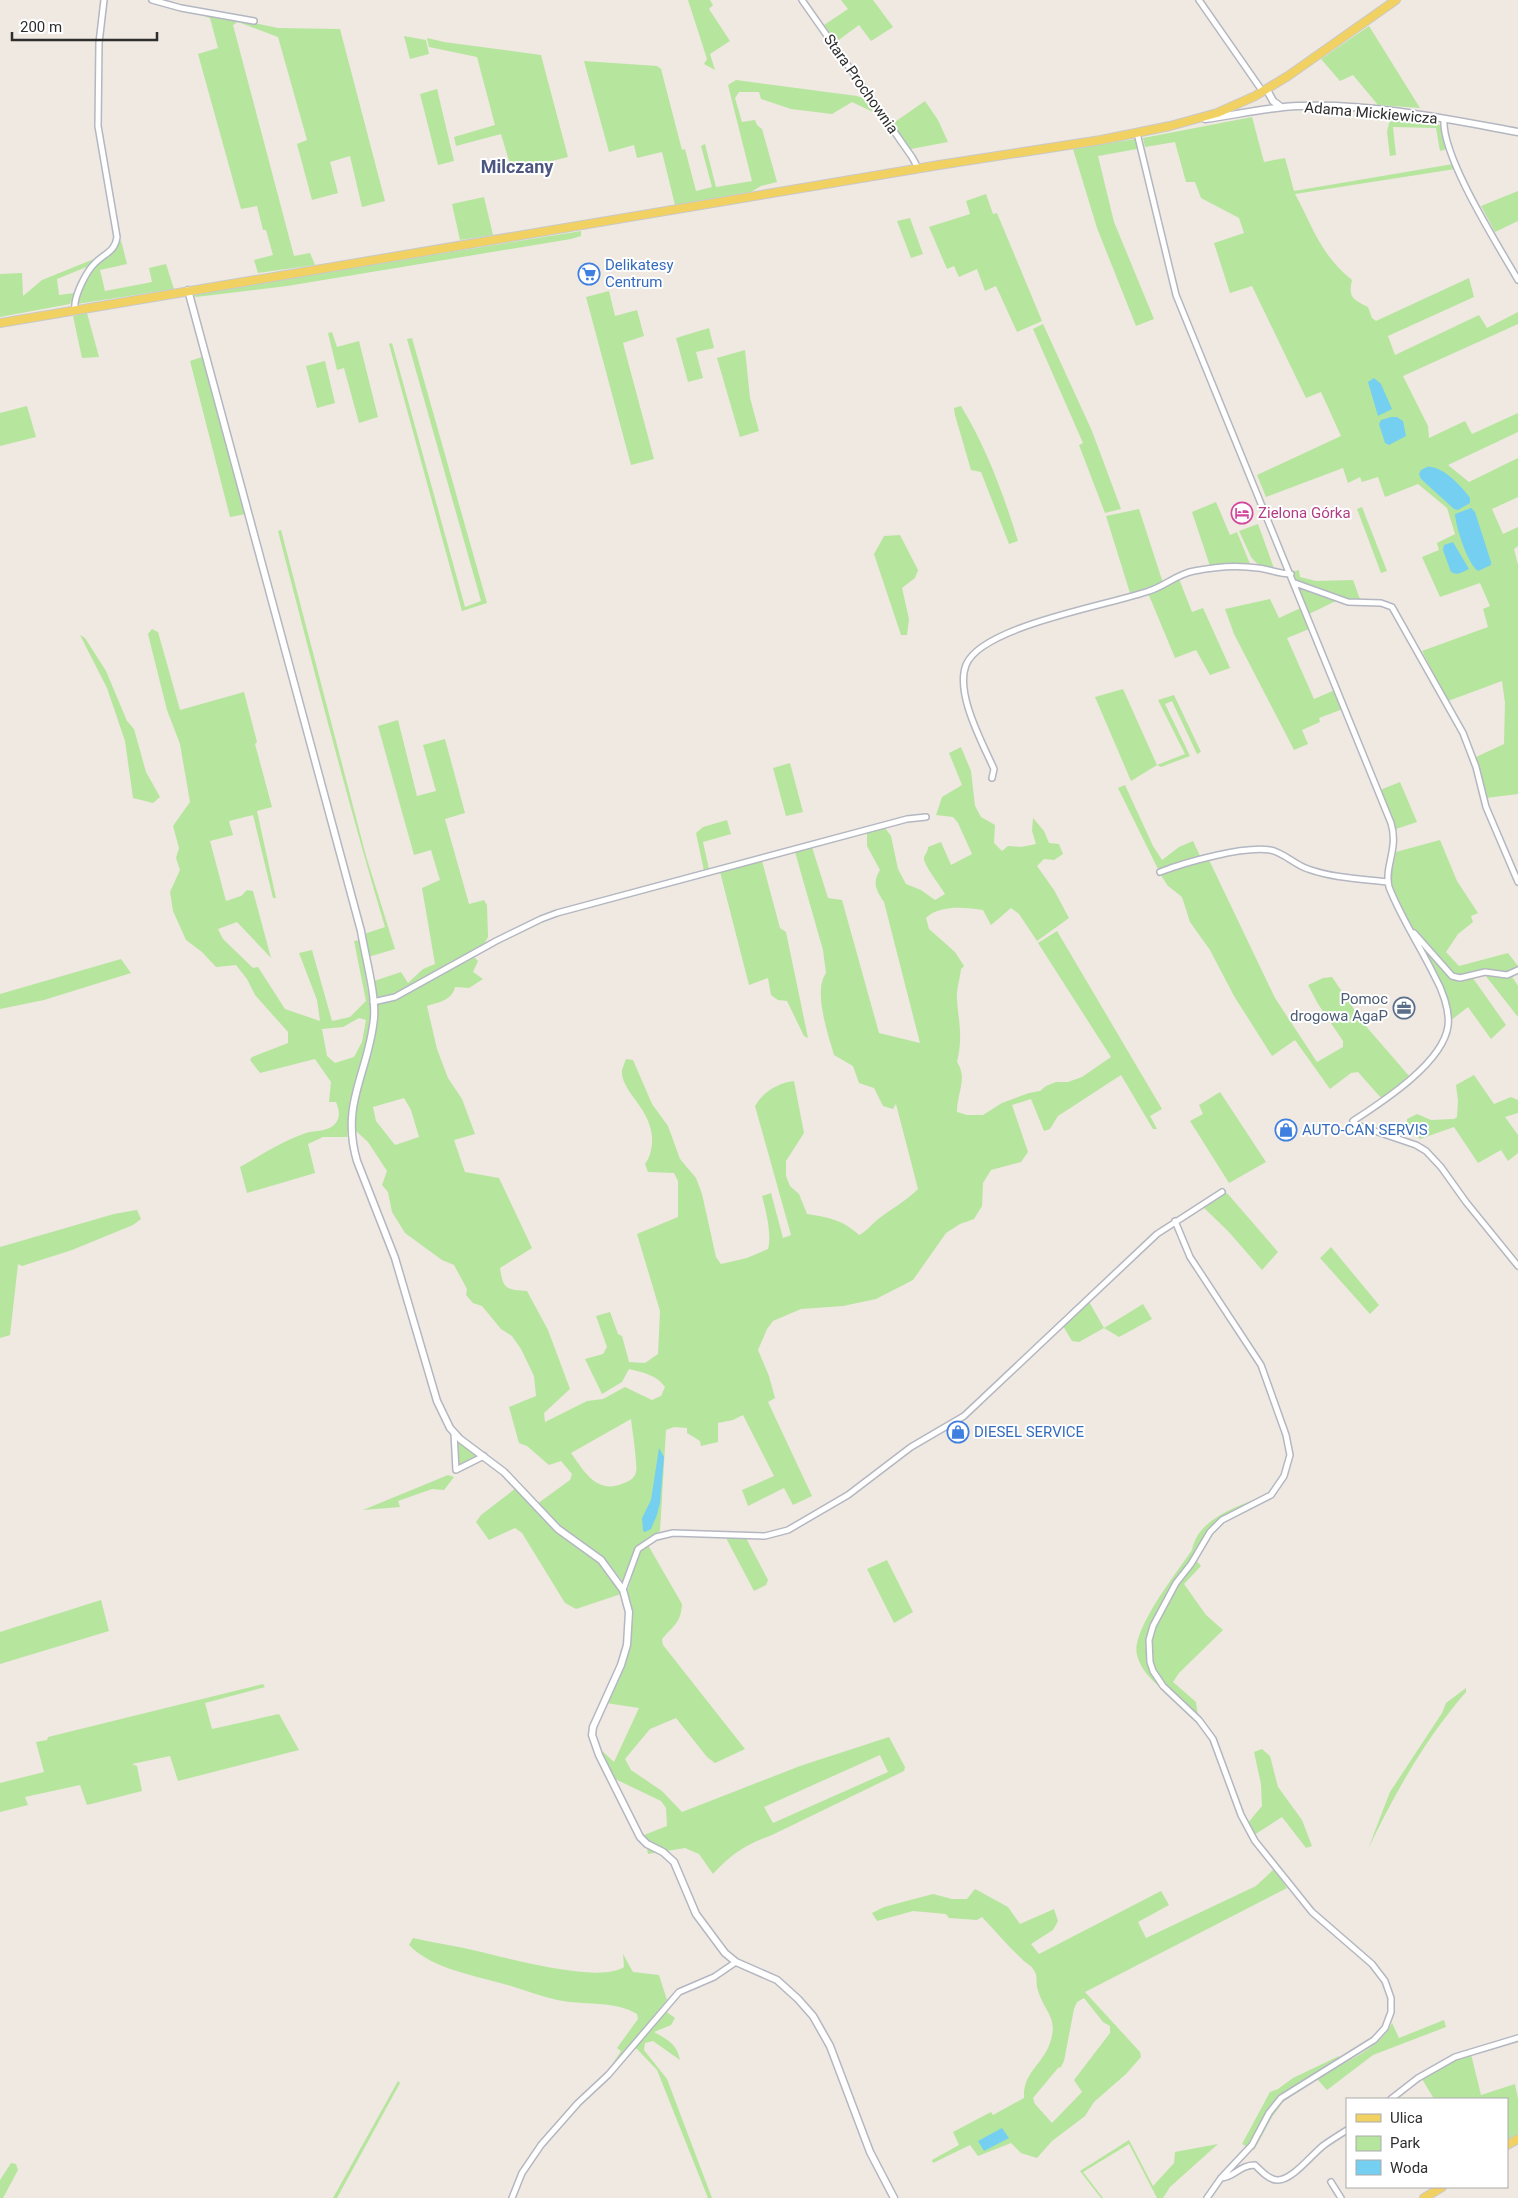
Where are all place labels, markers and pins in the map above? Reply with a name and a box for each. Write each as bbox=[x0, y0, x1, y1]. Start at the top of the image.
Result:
place label: Delikatesy Centrum bbox=[605, 256, 674, 291]
supermarket icon: Delikatesy Centrum bbox=[577, 262, 601, 286]
hotel icon: Zielona Górka bbox=[1230, 501, 1254, 525]
place label: Zielona Górka bbox=[1258, 504, 1351, 522]
place label: Pomoc drogowa AgaP bbox=[1290, 990, 1388, 1025]
office icon: Pomoc drogowa AgaP bbox=[1392, 996, 1416, 1020]
shop icon: AUTO-CAN SERVIS bbox=[1274, 1118, 1298, 1142]
place label: AUTO-CAN SERVIS bbox=[1302, 1121, 1428, 1139]
shop icon: DIESEL SERVICE bbox=[946, 1420, 970, 1444]
place label: DIESEL SERVICE bbox=[974, 1423, 1085, 1441]

